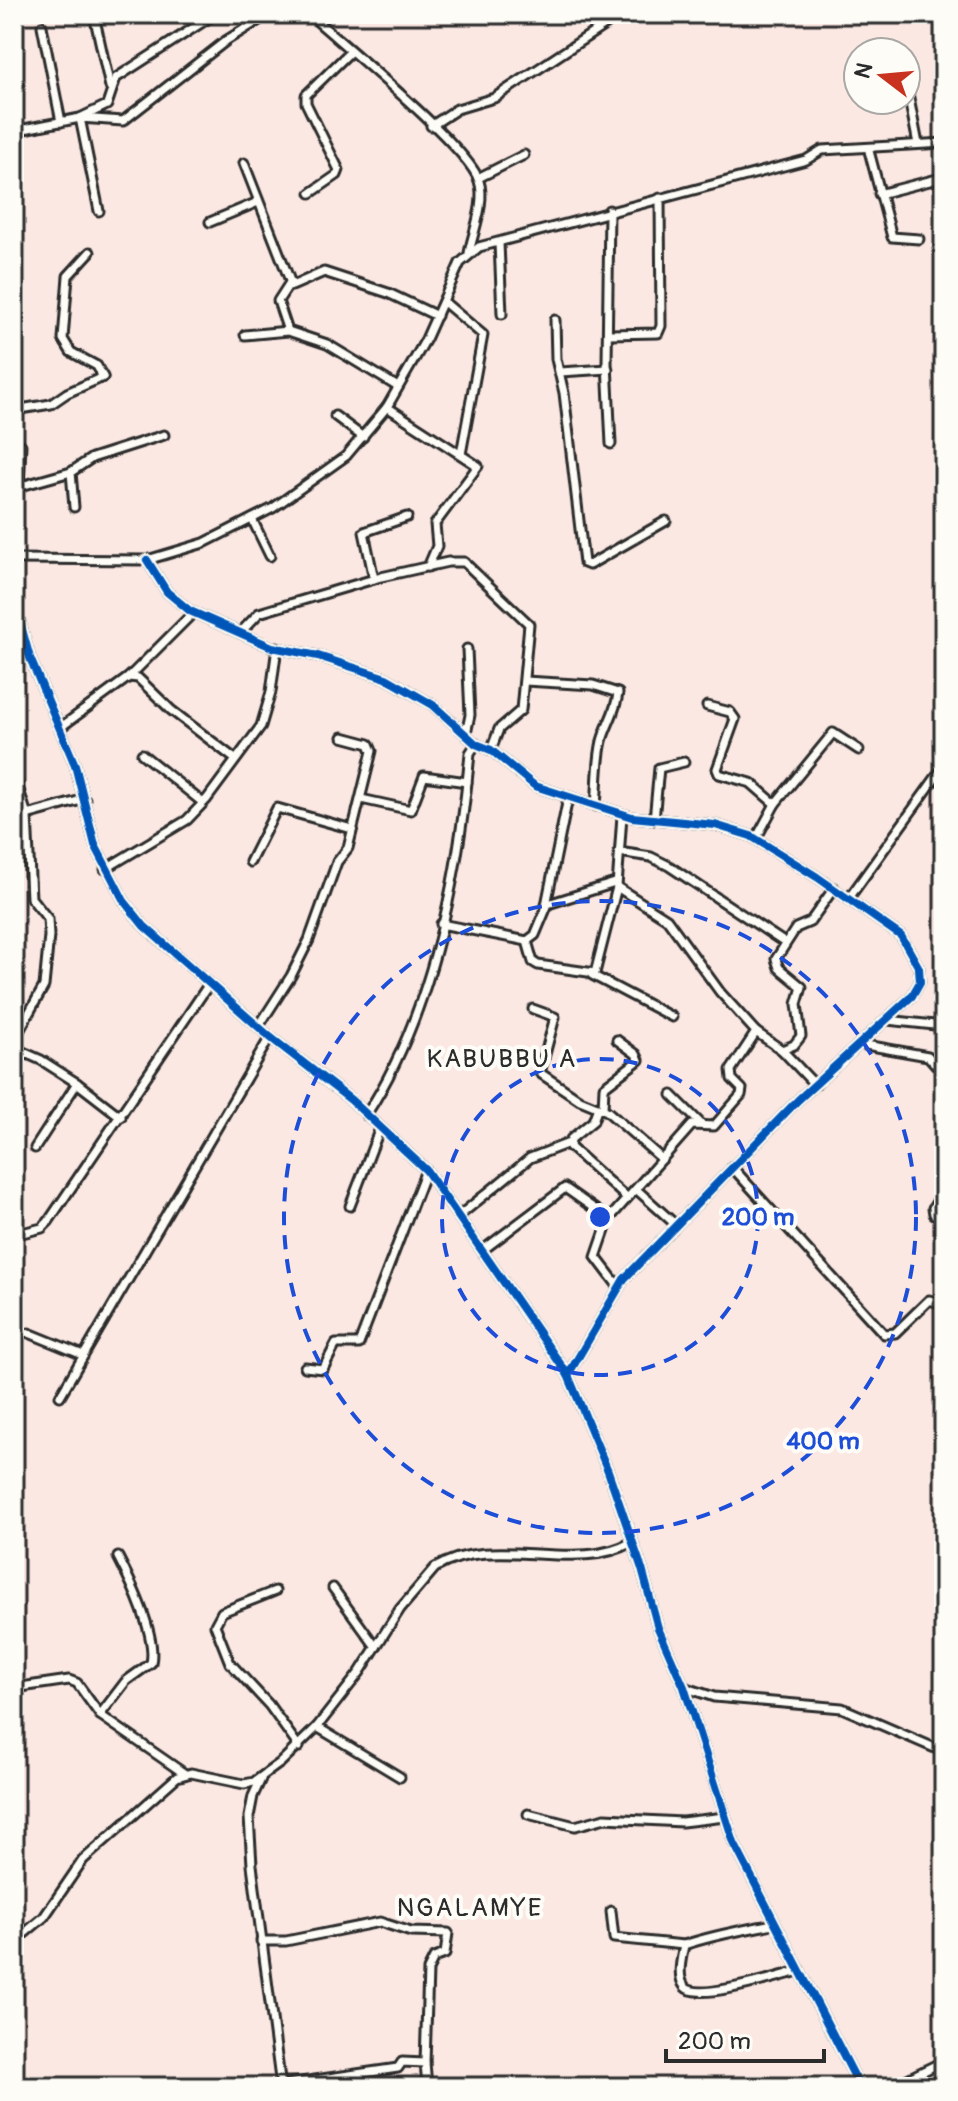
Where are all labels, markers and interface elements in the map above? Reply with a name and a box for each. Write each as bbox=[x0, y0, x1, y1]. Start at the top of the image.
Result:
north arrow bbox=[842, 36, 922, 116]
text: N bbox=[848, 60, 879, 82]
district label: KABUBBU A bbox=[427, 1043, 577, 1075]
centre of rings bbox=[586, 1203, 614, 1231]
text: 200 m bbox=[722, 1203, 794, 1232]
text: 400 m bbox=[786, 1427, 860, 1456]
district label: NGALAMYE bbox=[397, 1892, 543, 1924]
scale bar bbox=[666, 2013, 824, 2063]
text: 200 m bbox=[678, 2027, 751, 2056]

